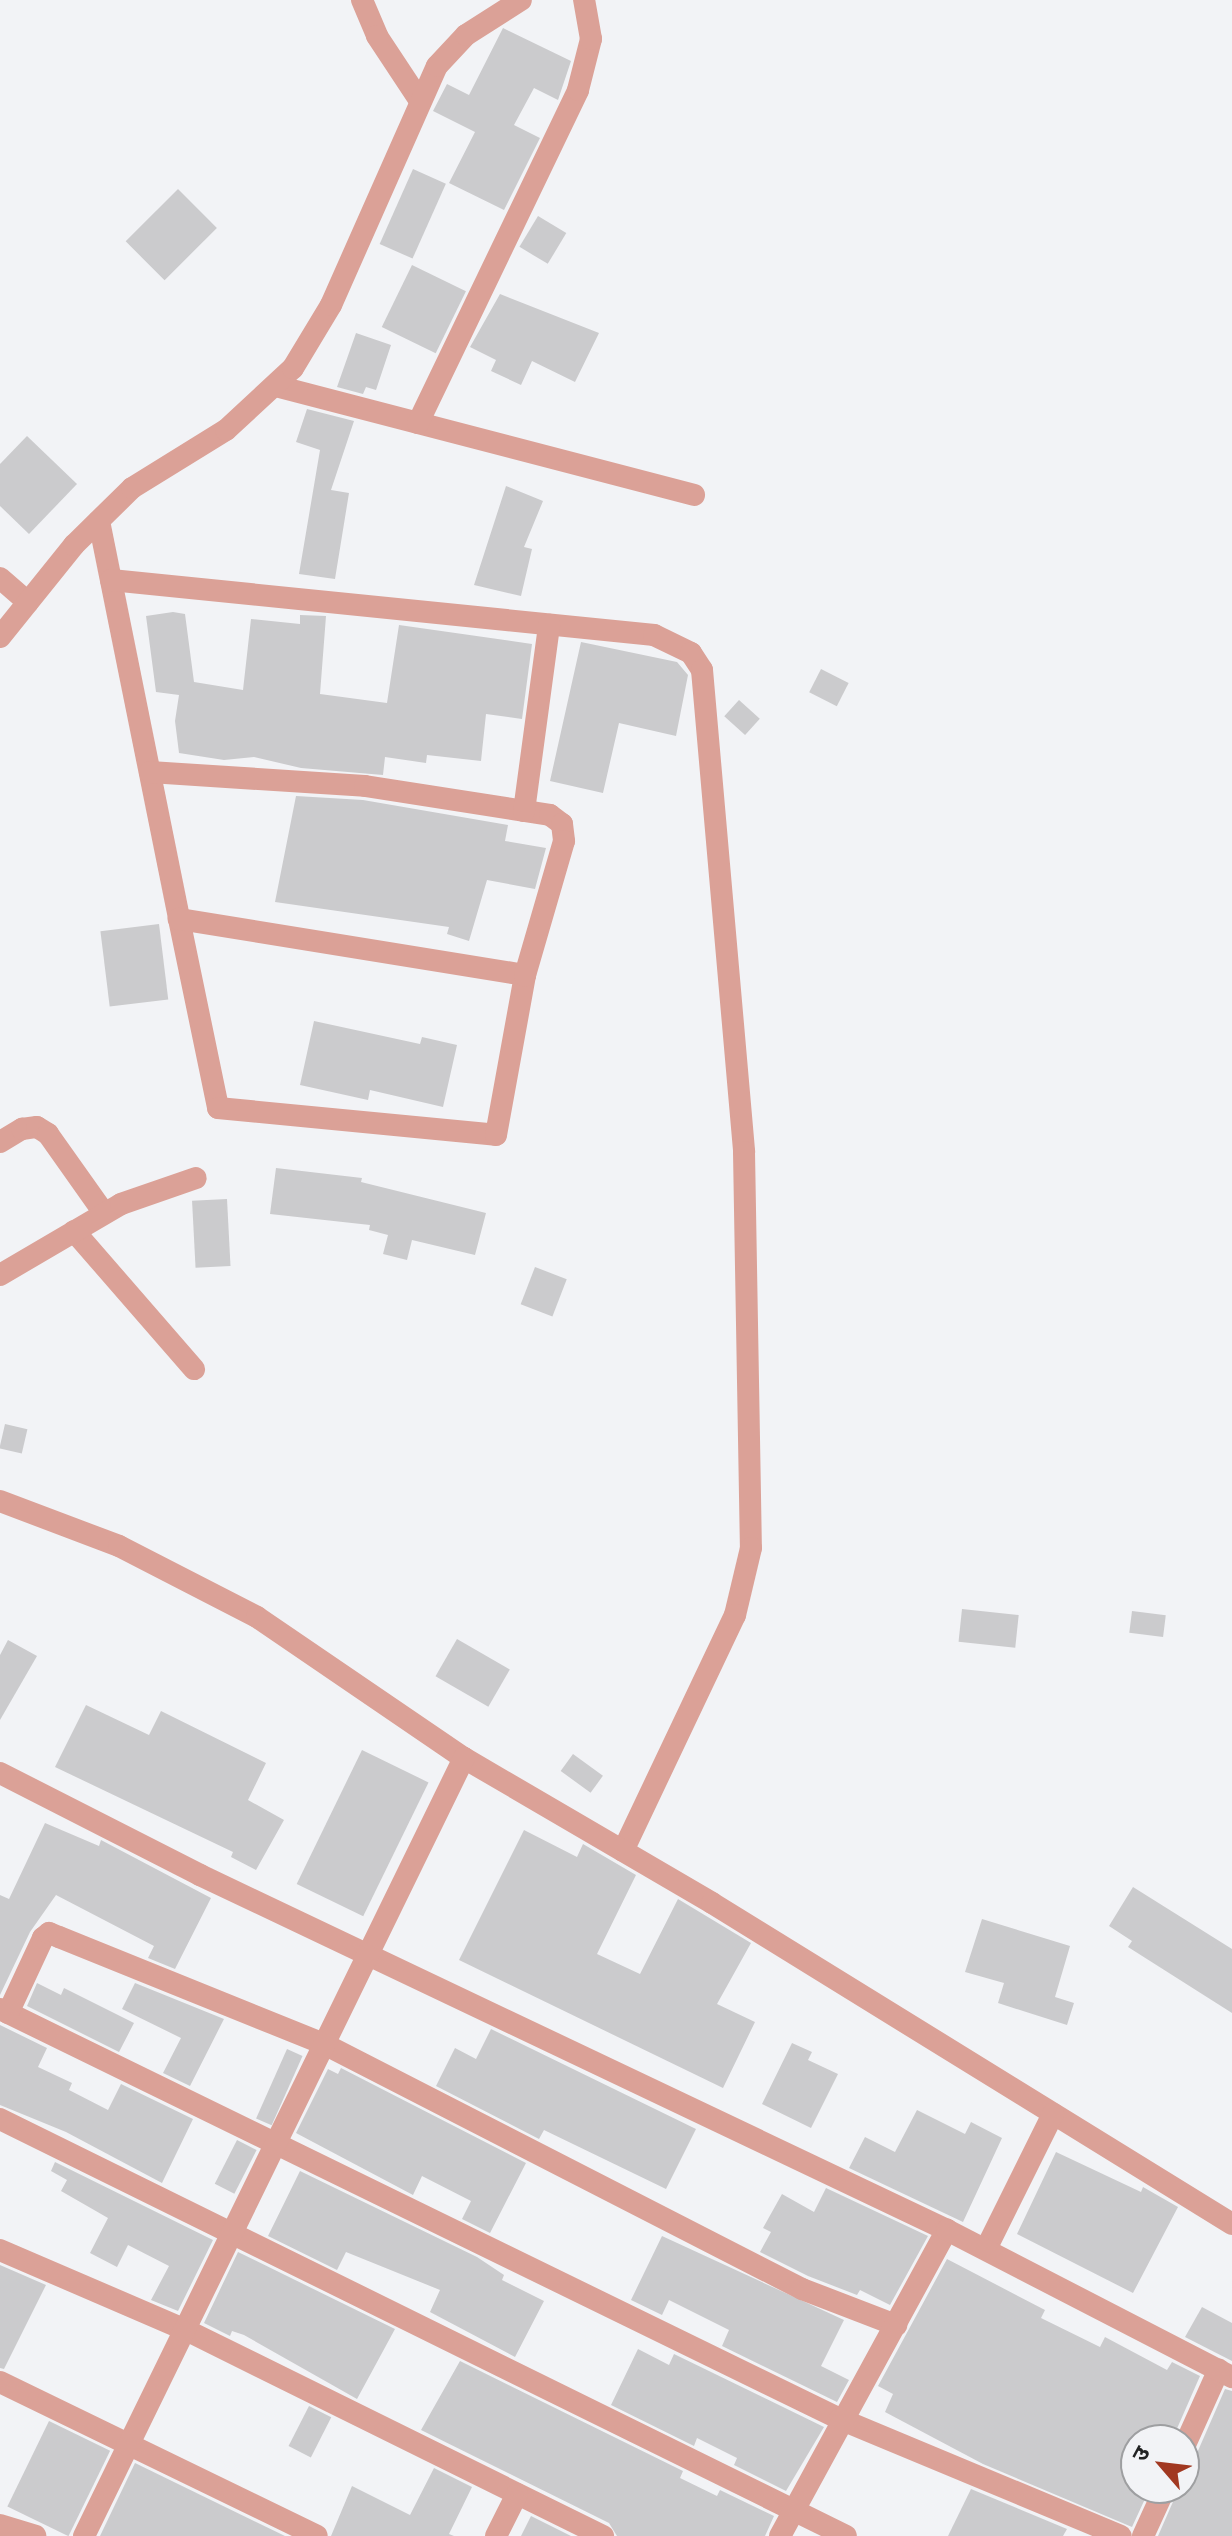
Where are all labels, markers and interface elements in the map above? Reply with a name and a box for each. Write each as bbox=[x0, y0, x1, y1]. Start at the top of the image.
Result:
north arrow bbox=[1120, 2424, 1200, 2504]
text: उ bbox=[1124, 2441, 1157, 2466]

